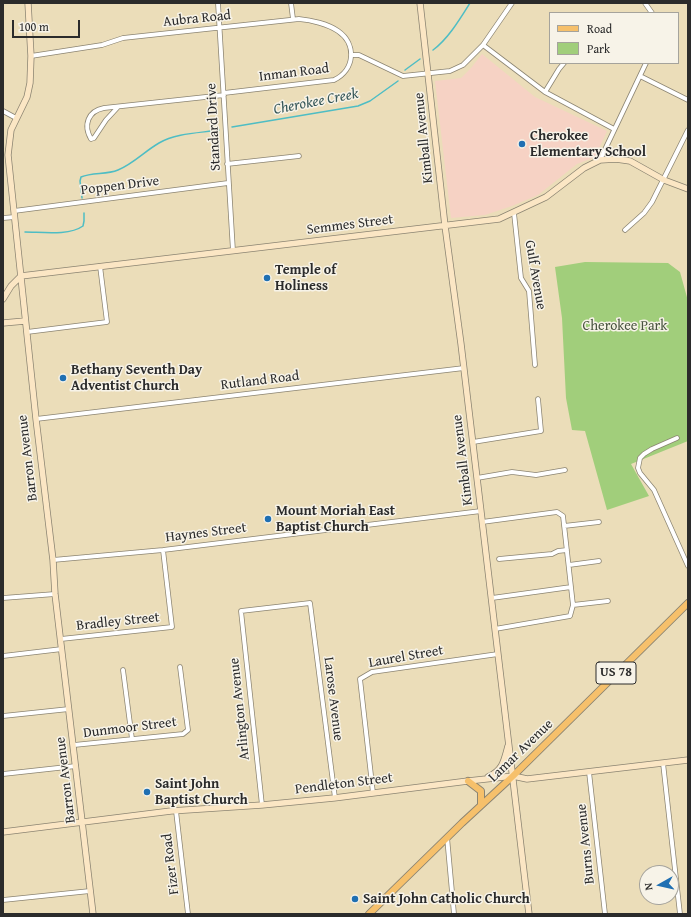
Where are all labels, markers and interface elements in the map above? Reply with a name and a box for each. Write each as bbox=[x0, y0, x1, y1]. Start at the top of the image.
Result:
street label: Aubra Road bbox=[162, 7, 232, 31]
scale bar bbox=[14, 12, 82, 38]
legend bbox=[549, 12, 679, 64]
text: 100 m bbox=[19, 18, 49, 35]
text: Road bbox=[587, 20, 612, 37]
text: Park bbox=[587, 40, 610, 57]
street label: Inman Road bbox=[258, 60, 330, 86]
street label: Standard Drive bbox=[203, 83, 225, 171]
water label: Cherokee Creek bbox=[272, 85, 360, 119]
street label: Kimball Avenue bbox=[411, 92, 437, 184]
place label: Cherokee Elementary School bbox=[530, 128, 646, 160]
marker: Cherokee Elementary School bbox=[517, 139, 527, 149]
street label: Poppen Drive bbox=[80, 173, 160, 199]
street label: Semmes Street bbox=[306, 211, 394, 239]
street label: Gulf Avenue bbox=[521, 239, 549, 311]
place label: Temple of Holiness bbox=[275, 262, 336, 294]
marker: Temple of Holiness bbox=[262, 273, 272, 283]
park label: Cherokee Park bbox=[583, 318, 667, 334]
place label: Bethany Seventh Day Adventist Church bbox=[71, 362, 202, 394]
street label: Rutland Road bbox=[220, 368, 300, 394]
marker: Bethany Seventh Day Adventist Church bbox=[58, 373, 68, 383]
street label: Barron Avenue bbox=[14, 414, 42, 502]
street label: Kimball Avenue bbox=[449, 414, 477, 506]
place label: Mount Moriah East Baptist Church bbox=[276, 503, 395, 536]
marker: Mount Moriah East Baptist Church bbox=[263, 514, 273, 524]
street label: Haynes Street bbox=[165, 520, 247, 546]
street label: Bradley Street bbox=[76, 609, 160, 635]
street label: Laurel Street bbox=[367, 642, 445, 672]
street label: Larose Avenue bbox=[320, 656, 346, 742]
street label: Arlington Avenue bbox=[226, 657, 254, 761]
road number: US 78 bbox=[596, 662, 636, 684]
street label: Dunmoor Street bbox=[82, 714, 178, 742]
street label: Lamar Avenue bbox=[485, 716, 557, 786]
street label: Barron Avenue bbox=[52, 736, 80, 824]
street label: Pendleton Street bbox=[294, 770, 394, 798]
place label: Saint John Baptist Church bbox=[155, 776, 248, 808]
marker: Saint John Baptist Church bbox=[142, 787, 152, 797]
street label: Burns Avenue bbox=[573, 803, 599, 885]
street label: Fizer Road bbox=[159, 832, 183, 896]
north arrow bbox=[639, 865, 679, 905]
text: N bbox=[640, 882, 657, 891]
place label: Saint John Catholic Church bbox=[363, 891, 530, 907]
marker: Saint John Catholic Church bbox=[350, 894, 360, 904]

